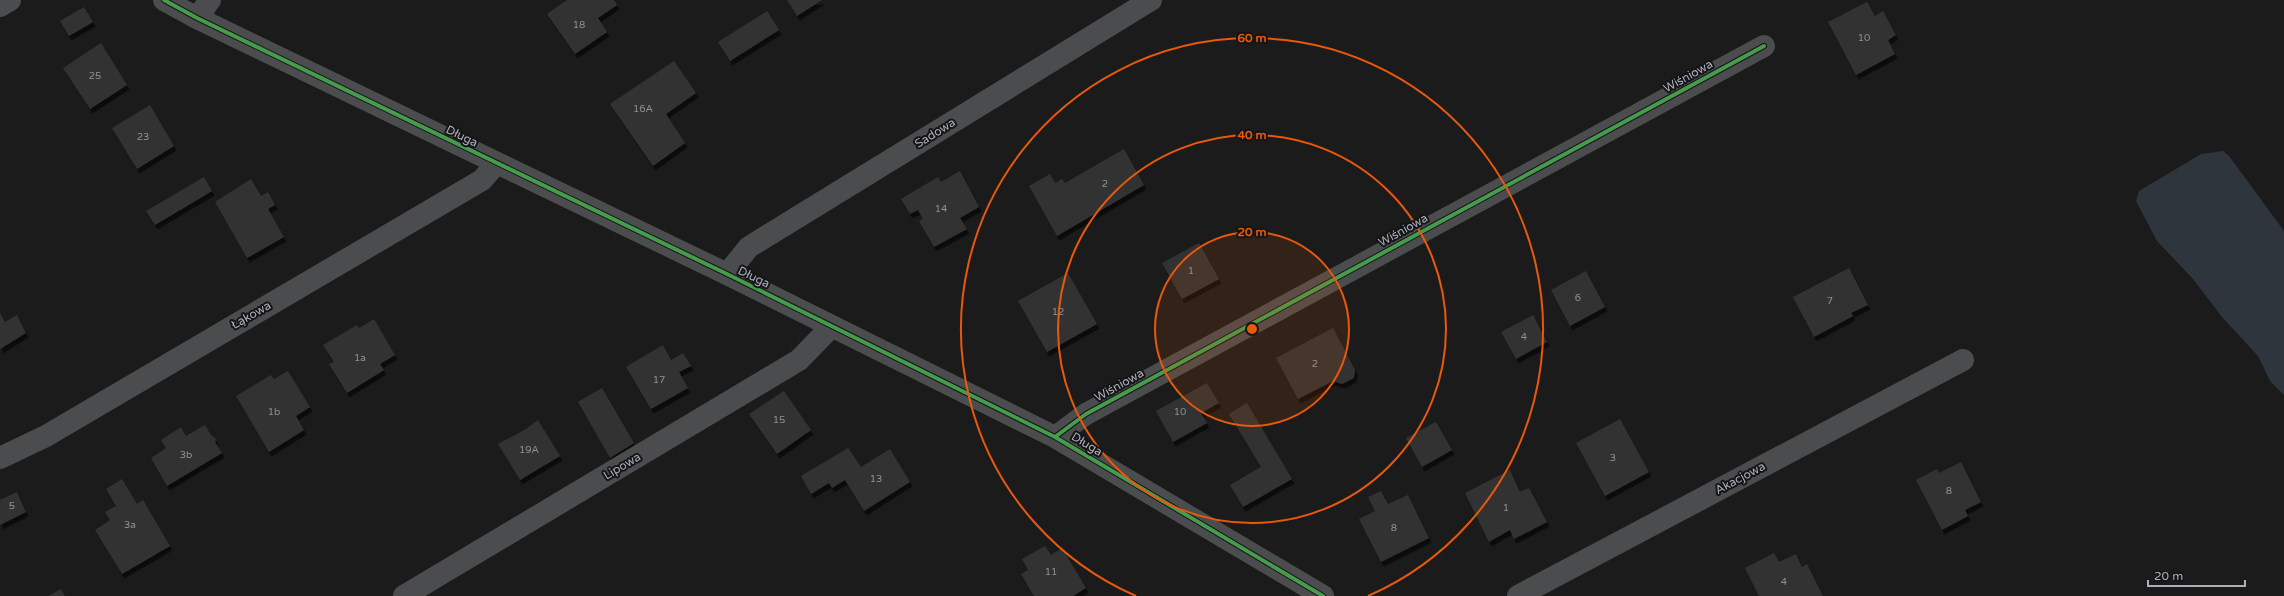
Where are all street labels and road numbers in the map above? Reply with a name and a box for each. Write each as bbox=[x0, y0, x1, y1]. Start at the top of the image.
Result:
street label: Wiśniowa bbox=[1661, 57, 1715, 95]
street label: Sadowa bbox=[912, 115, 958, 151]
street label: Długa bbox=[444, 122, 480, 150]
street label: Wiśniowa bbox=[1376, 211, 1430, 249]
street label: Długa bbox=[736, 263, 772, 291]
street label: Łąkowa bbox=[229, 298, 273, 332]
street label: Wiśniowa bbox=[1092, 366, 1146, 404]
street label: Długa bbox=[1069, 429, 1105, 459]
street label: Lipowa bbox=[601, 449, 643, 483]
street label: Akacjowa bbox=[1712, 459, 1768, 497]

